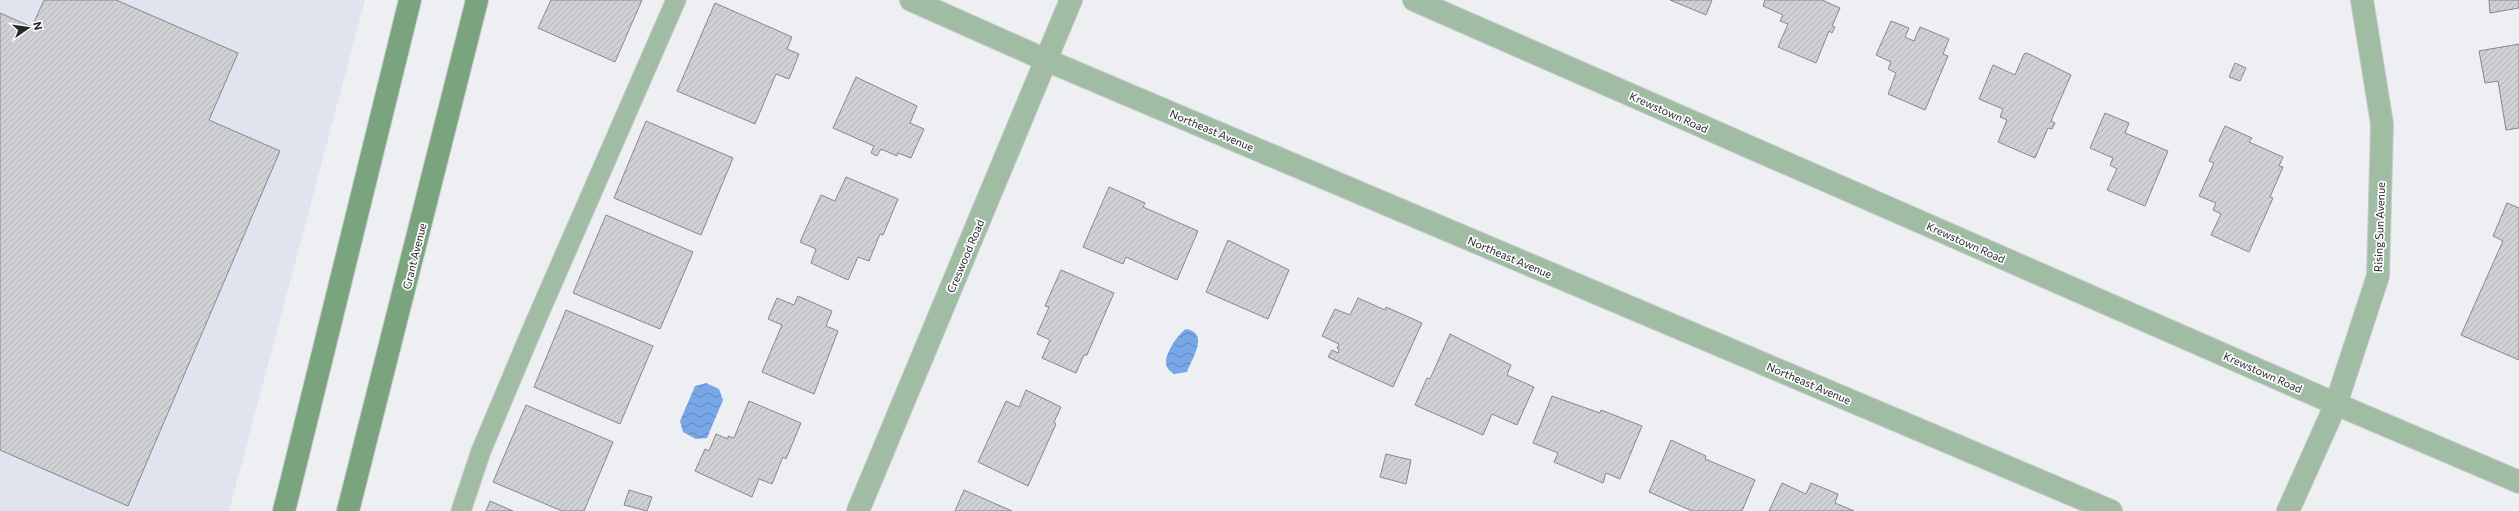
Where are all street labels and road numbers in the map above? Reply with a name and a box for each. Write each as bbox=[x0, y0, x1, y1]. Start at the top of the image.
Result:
street label: Krewstown Road bbox=[1628, 89, 1710, 135]
street label: Northeast Avenue bbox=[1168, 106, 1256, 154]
street label: Rising Sun Avenue bbox=[2371, 182, 2387, 272]
street label: Creswood Road bbox=[944, 217, 986, 295]
street label: Krewstown Road bbox=[1925, 219, 2007, 265]
street label: Grant Avenue bbox=[400, 221, 429, 290]
street label: Northeast Avenue bbox=[1466, 233, 1554, 281]
street label: Krewstown Road bbox=[2222, 349, 2304, 395]
street label: Northeast Avenue bbox=[1765, 359, 1853, 407]

